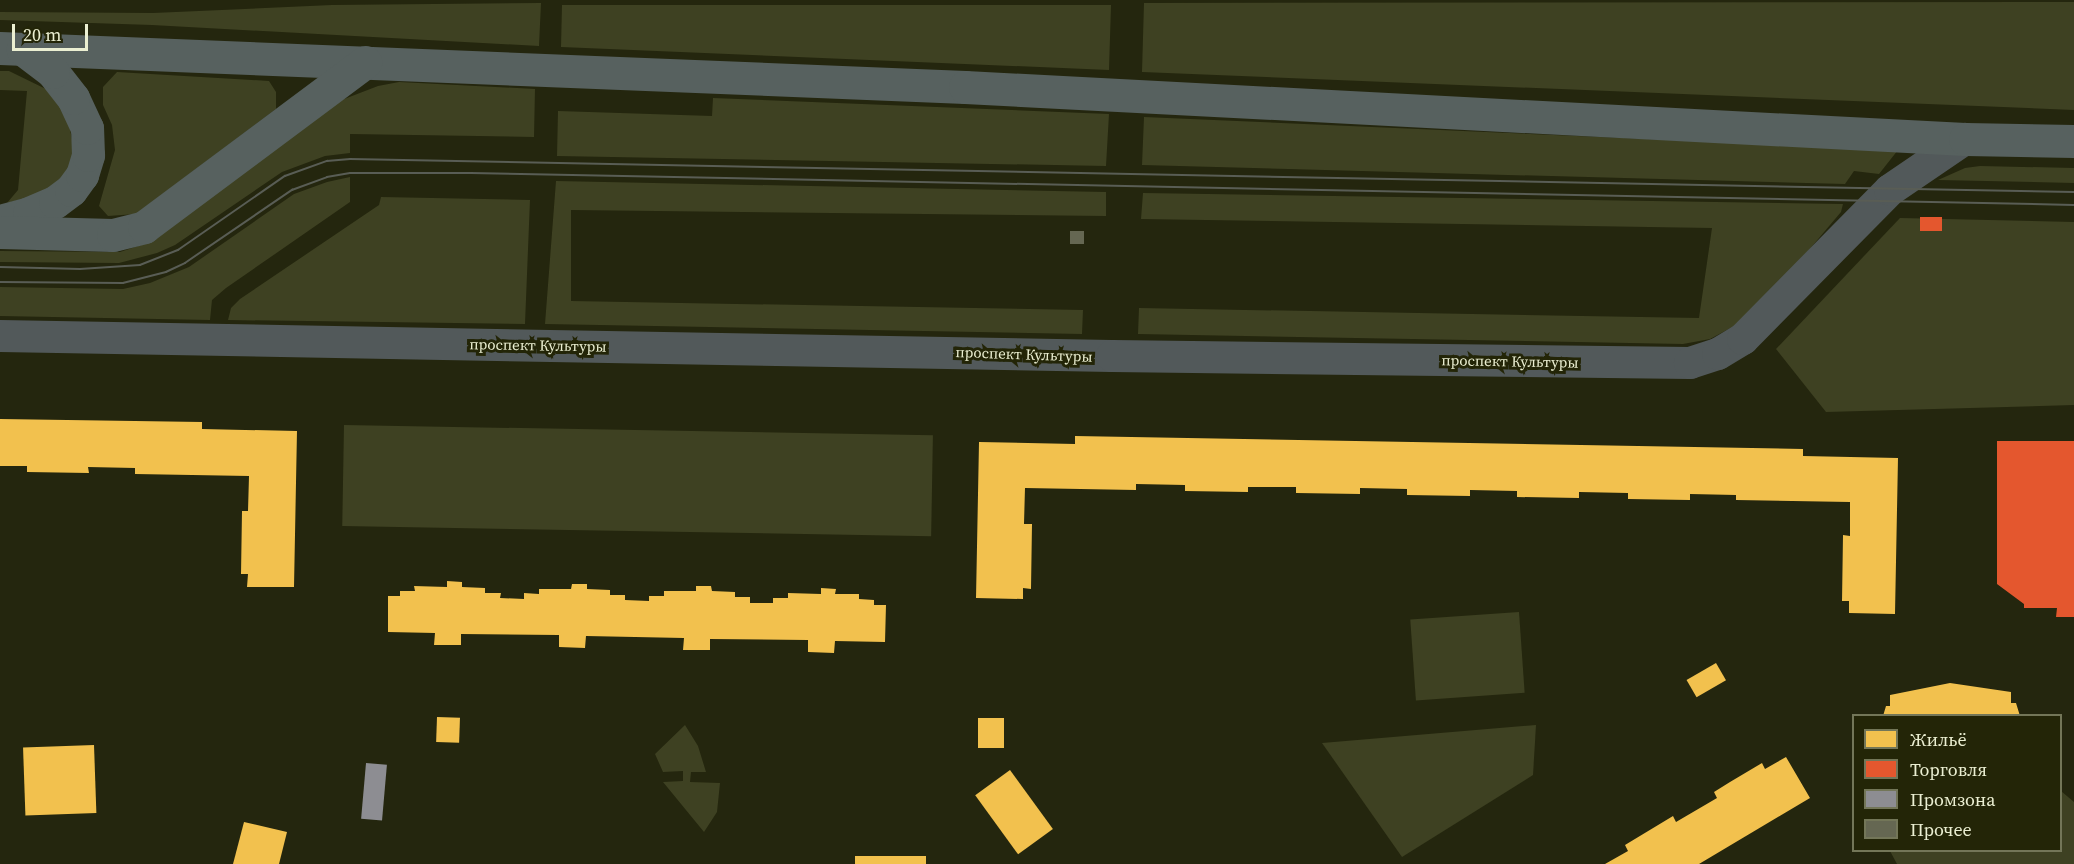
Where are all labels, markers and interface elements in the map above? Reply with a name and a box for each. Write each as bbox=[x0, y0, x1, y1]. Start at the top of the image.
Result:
scale bar bbox=[15, 12, 92, 50]
text: 20 m bbox=[23, 22, 61, 47]
street label: проспект Культуры bbox=[469, 335, 607, 355]
street label: проспект Культуры bbox=[955, 343, 1093, 365]
street label: проспект Культуры bbox=[1441, 351, 1579, 371]
legend bbox=[1852, 714, 2062, 852]
text: Жильё bbox=[1910, 727, 1967, 752]
text: Торговля bbox=[1910, 757, 1987, 782]
text: Промзона bbox=[1910, 787, 1995, 812]
text: Прочее bbox=[1910, 817, 1972, 842]

